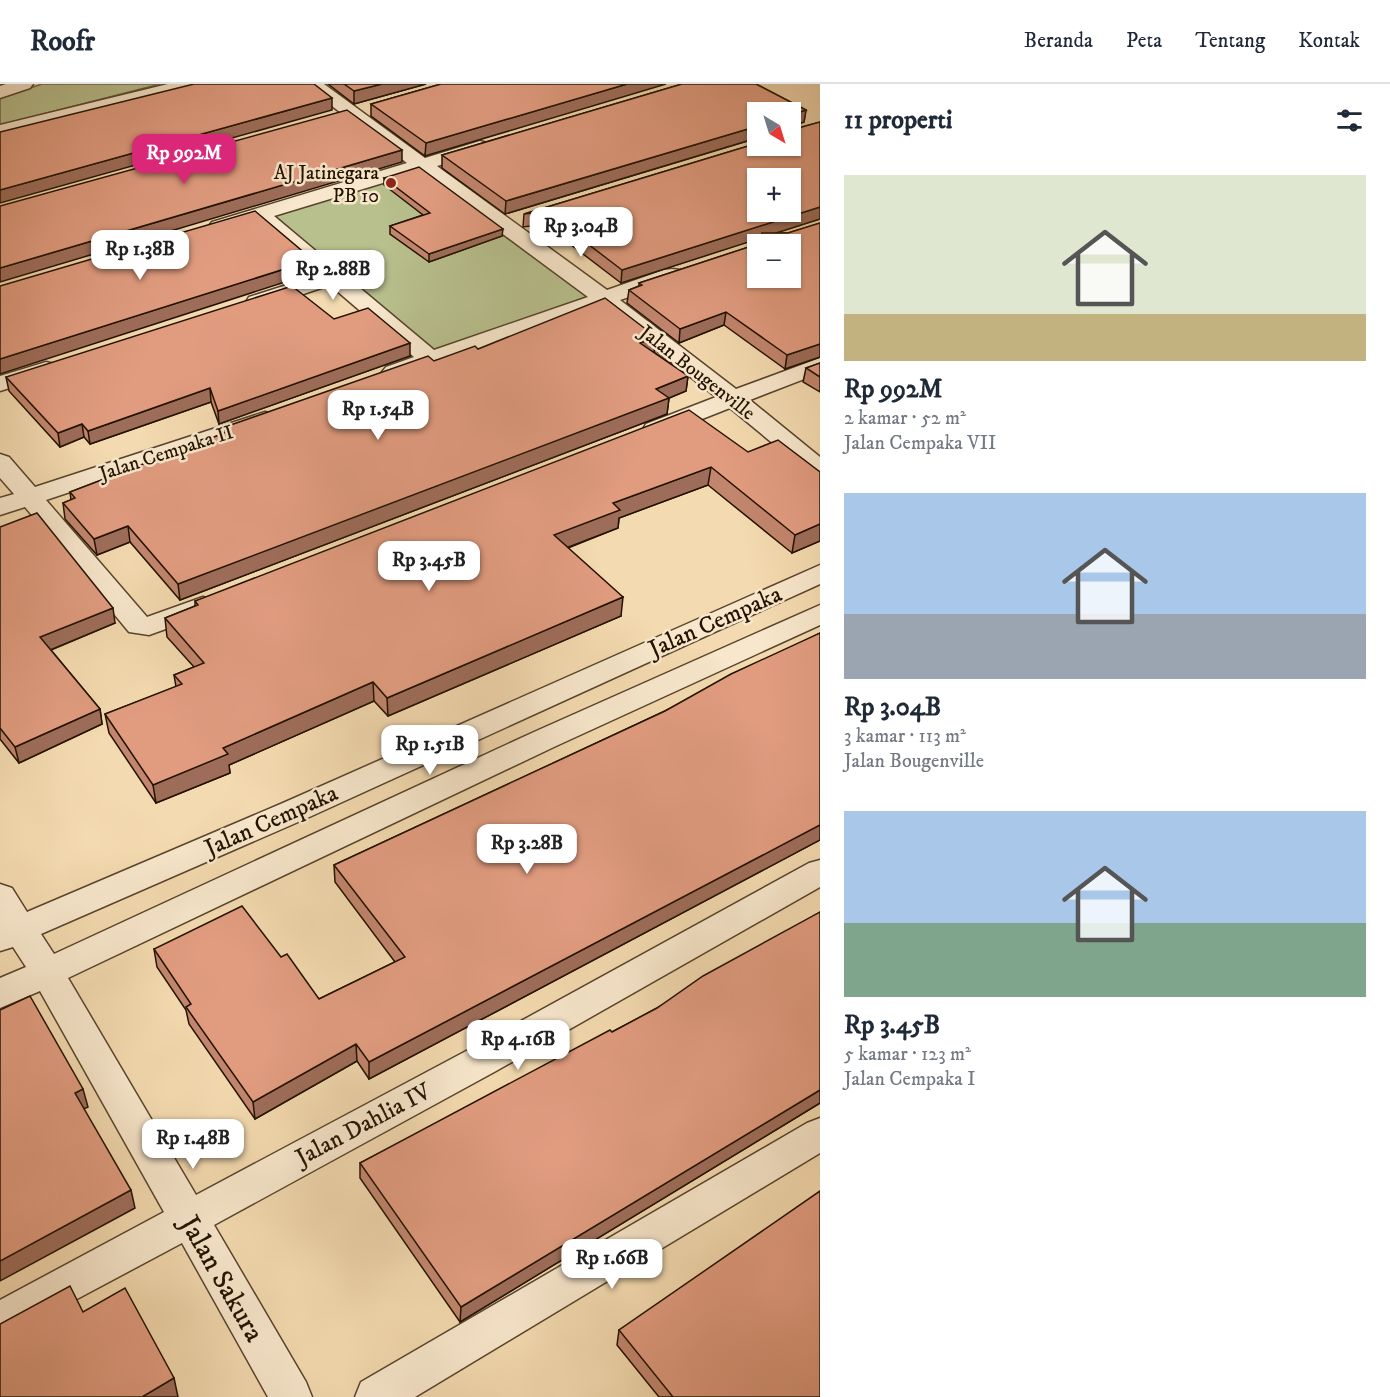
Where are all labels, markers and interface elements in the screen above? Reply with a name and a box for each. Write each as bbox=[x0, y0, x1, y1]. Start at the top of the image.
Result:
text: Roofr bbox=[30, 24, 95, 59]
text: Beranda bbox=[1024, 28, 1093, 54]
text: Peta bbox=[1126, 28, 1162, 54]
text: Tentang bbox=[1195, 28, 1265, 54]
text: Kontak bbox=[1298, 28, 1360, 54]
north arrow bbox=[747, 102, 801, 156]
map controls bbox=[747, 102, 801, 288]
text: 11 properti bbox=[844, 104, 952, 137]
icon: filters bbox=[1333, 104, 1366, 137]
pin: Rp 992M bbox=[129, 134, 239, 185]
text: Rp 992M bbox=[146, 141, 222, 166]
place label: AJ Jatinegara PB 10 bbox=[274, 161, 379, 209]
button: + bbox=[747, 168, 801, 222]
marker: AJ Jatinegara PB 10 bbox=[384, 176, 398, 190]
pin: Rp 3.04B bbox=[519, 207, 643, 258]
text: Rp 3.04B bbox=[544, 214, 618, 239]
icon: home bbox=[1051, 214, 1159, 322]
pin: Rp 1.38B bbox=[78, 230, 202, 281]
button: − bbox=[747, 234, 801, 288]
text: Rp 1.38B bbox=[105, 237, 175, 262]
pin: Rp 2.88B bbox=[271, 250, 395, 301]
text: Rp 2.88B bbox=[295, 257, 371, 282]
street label: Jalan Bougenville bbox=[633, 319, 760, 426]
text: Rp 992M bbox=[844, 373, 942, 406]
pin: Rp 1.54B bbox=[316, 390, 440, 441]
text: Rp 1.54B bbox=[342, 397, 414, 422]
text: 2 kamar · 52 m² bbox=[844, 406, 966, 431]
street label: Jalan Cempaka II bbox=[94, 420, 237, 488]
text: Jalan Cempaka VII bbox=[844, 431, 996, 456]
icon: home bbox=[1051, 532, 1159, 640]
pin: Rp 3.45B bbox=[367, 541, 491, 592]
text: Rp 3.45B bbox=[392, 548, 466, 573]
street label: Jalan Cempaka bbox=[642, 579, 787, 665]
text: Rp 3.04B bbox=[844, 691, 941, 724]
text: 3 kamar · 113 m² bbox=[844, 724, 966, 749]
pin: Rp 1.51B bbox=[368, 725, 492, 776]
text: Rp 1.51B bbox=[395, 732, 465, 757]
text: Jalan Bougenville bbox=[844, 749, 984, 774]
street label: Jalan Cempaka bbox=[198, 778, 343, 864]
pin: Rp 3.28B bbox=[465, 824, 589, 875]
text: Rp 3.28B bbox=[491, 831, 563, 856]
icon: home bbox=[1051, 850, 1159, 958]
text: Rp 3.45B bbox=[844, 1009, 940, 1042]
pin: Rp 4.16B bbox=[456, 1020, 580, 1071]
text: Rp 4.16B bbox=[481, 1027, 555, 1052]
text: 5 kamar · 123 m² bbox=[844, 1042, 971, 1067]
text: Jalan Cempaka I bbox=[844, 1067, 975, 1092]
street label: Jalan Dahlia IV bbox=[289, 1076, 437, 1174]
pin: Rp 1.48B bbox=[131, 1119, 255, 1170]
text: Rp 1.48B bbox=[156, 1126, 230, 1151]
street label: Jalan Sakura bbox=[170, 1207, 272, 1348]
pin: Rp 1.66B bbox=[550, 1239, 674, 1290]
text: Rp 1.66B bbox=[575, 1246, 649, 1271]

